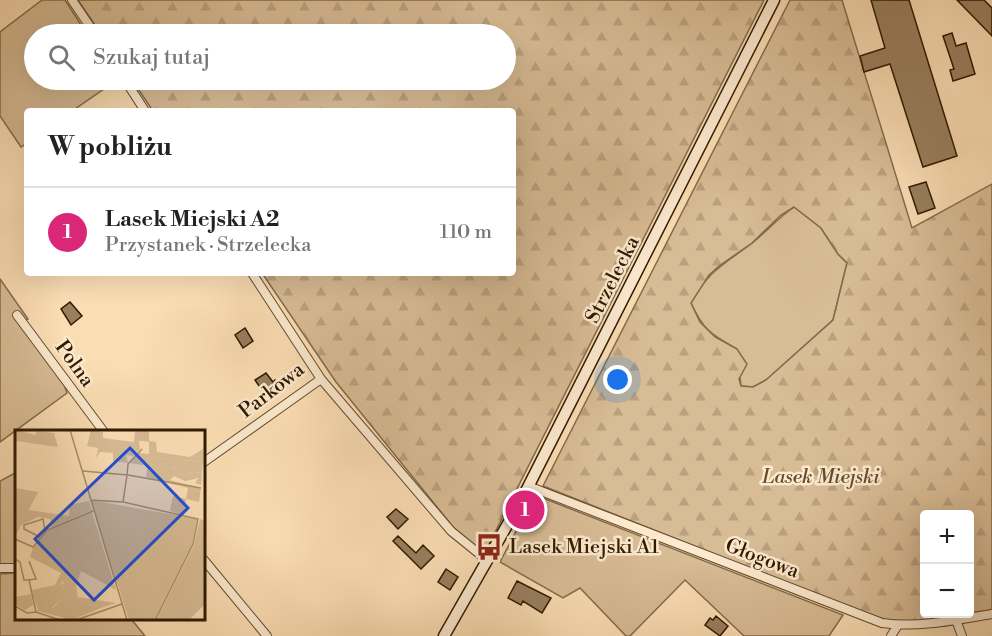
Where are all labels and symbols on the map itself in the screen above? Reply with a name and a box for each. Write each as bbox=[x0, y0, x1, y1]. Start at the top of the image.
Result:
street label: Strzelecka bbox=[580, 232, 646, 328]
street label: Polna bbox=[49, 336, 100, 393]
street label: Parkowa bbox=[234, 357, 310, 424]
your location bbox=[603, 365, 632, 394]
inset map bbox=[15, 430, 206, 621]
park label: Lasek Miejski bbox=[761, 465, 881, 490]
pin: 1 bbox=[506, 488, 544, 532]
bus stop icon: Lasek Miejski A1 bbox=[474, 532, 504, 562]
street label: Głogowa bbox=[721, 533, 803, 585]
place label: Lasek Miejski A1 bbox=[509, 535, 659, 560]

